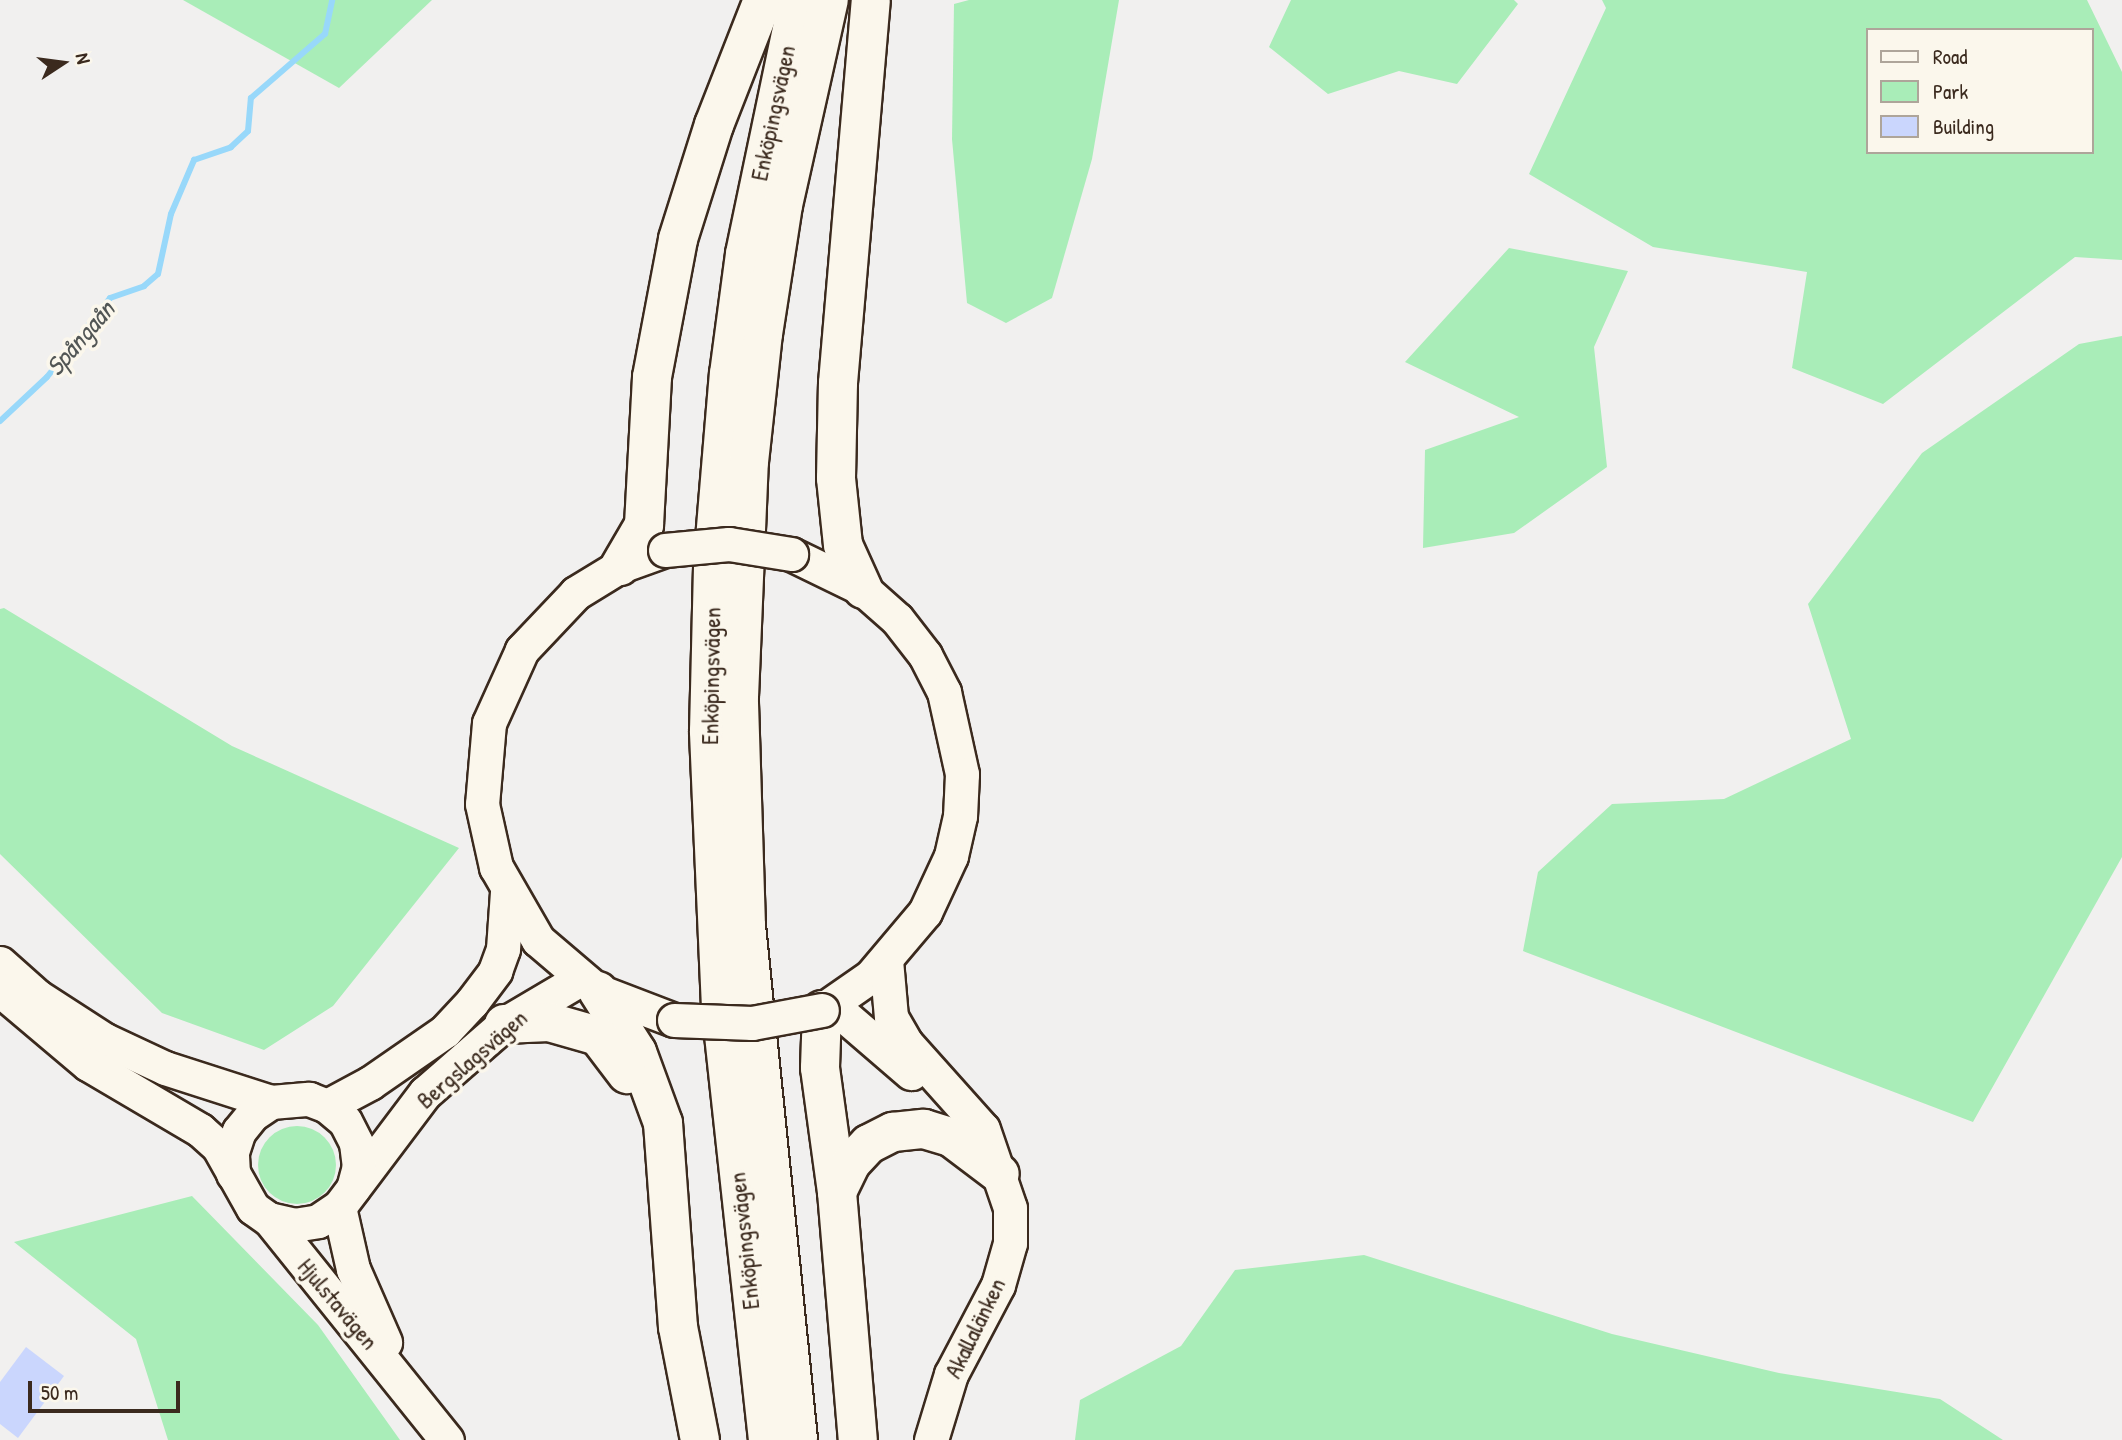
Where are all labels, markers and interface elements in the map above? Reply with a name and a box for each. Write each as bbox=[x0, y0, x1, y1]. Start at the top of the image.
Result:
north arrow bbox=[28, 28, 98, 98]
legend bbox=[1867, 28, 2094, 154]
text: Road bbox=[1933, 42, 1967, 71]
street label: Enköpingsvägen bbox=[745, 43, 801, 183]
text: N bbox=[70, 50, 97, 66]
text: Park bbox=[1933, 77, 1968, 106]
text: Building bbox=[1933, 112, 1994, 141]
water label: Spångaån bbox=[39, 294, 121, 382]
street label: Enköpingsvägen bbox=[695, 607, 727, 745]
street label: Bergslagsvägen bbox=[411, 1003, 533, 1115]
street label: Enköpingsvägen bbox=[722, 1171, 766, 1311]
street label: Hjulstavägen bbox=[292, 1253, 384, 1355]
street label: Akallalänken bbox=[938, 1273, 1012, 1383]
scale bar bbox=[32, 1366, 184, 1410]
text: 50 m bbox=[41, 1378, 78, 1407]

